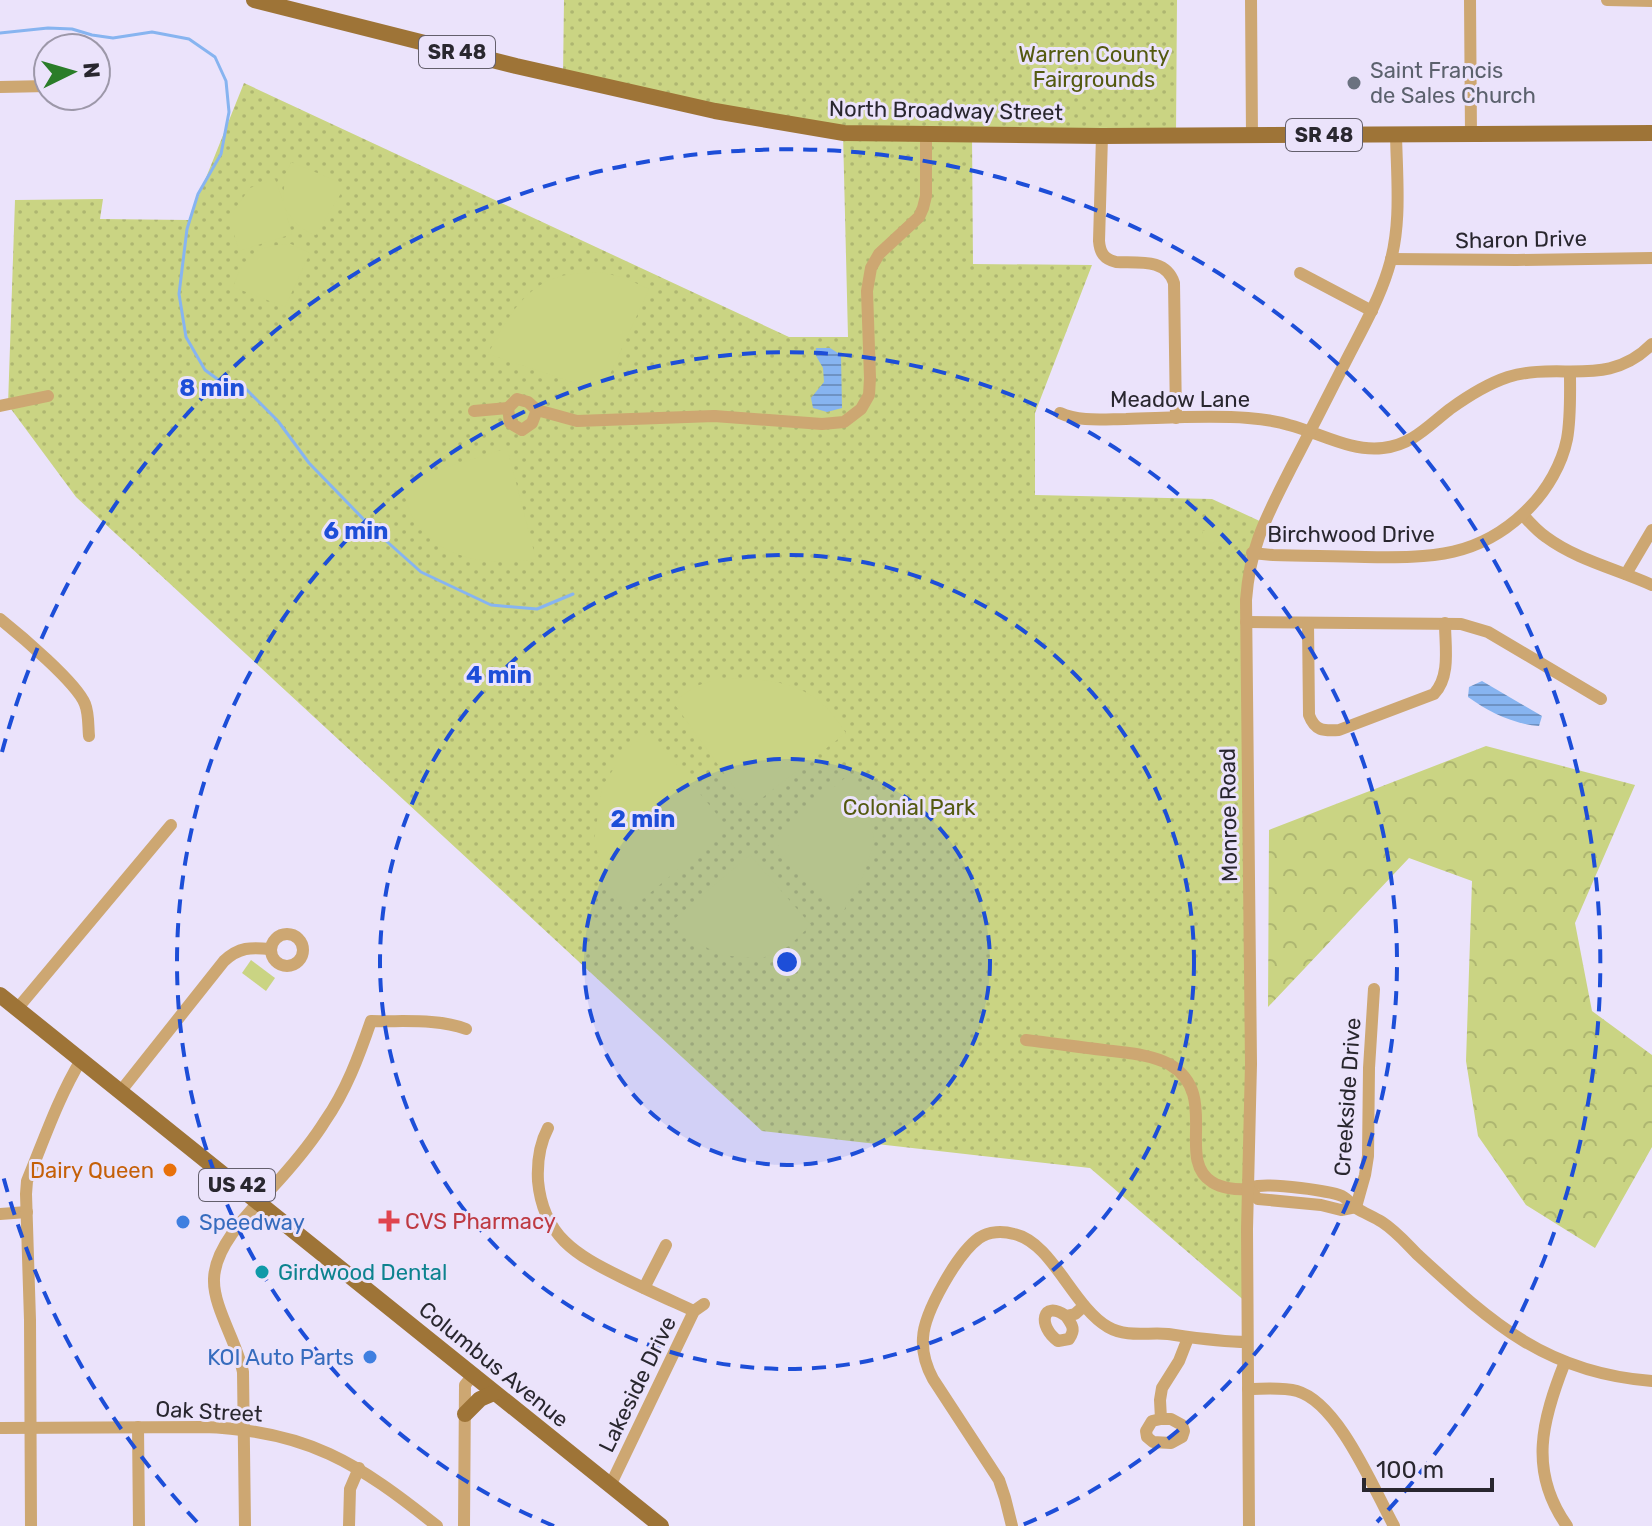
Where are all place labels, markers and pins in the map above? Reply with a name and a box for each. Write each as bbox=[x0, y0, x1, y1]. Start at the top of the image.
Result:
place label: Saint Francis de Sales Church bbox=[1370, 57, 1536, 109]
marker: Saint Francis de Sales Church bbox=[1345, 74, 1363, 92]
centre of rings bbox=[773, 948, 801, 976]
place label: Dairy Queen bbox=[30, 1157, 154, 1184]
marker: Dairy Queen bbox=[161, 1161, 179, 1179]
place label: CVS Pharmacy bbox=[405, 1208, 556, 1235]
place label: Speedway bbox=[199, 1209, 305, 1236]
marker: CVS Pharmacy bbox=[380, 1212, 398, 1230]
marker: Speedway bbox=[174, 1213, 192, 1231]
place label: Girdwood Dental bbox=[278, 1259, 447, 1286]
marker: Girdwood Dental bbox=[253, 1263, 271, 1281]
place label: KOI Auto Parts bbox=[207, 1344, 354, 1371]
marker: KOI Auto Parts bbox=[361, 1348, 379, 1366]

